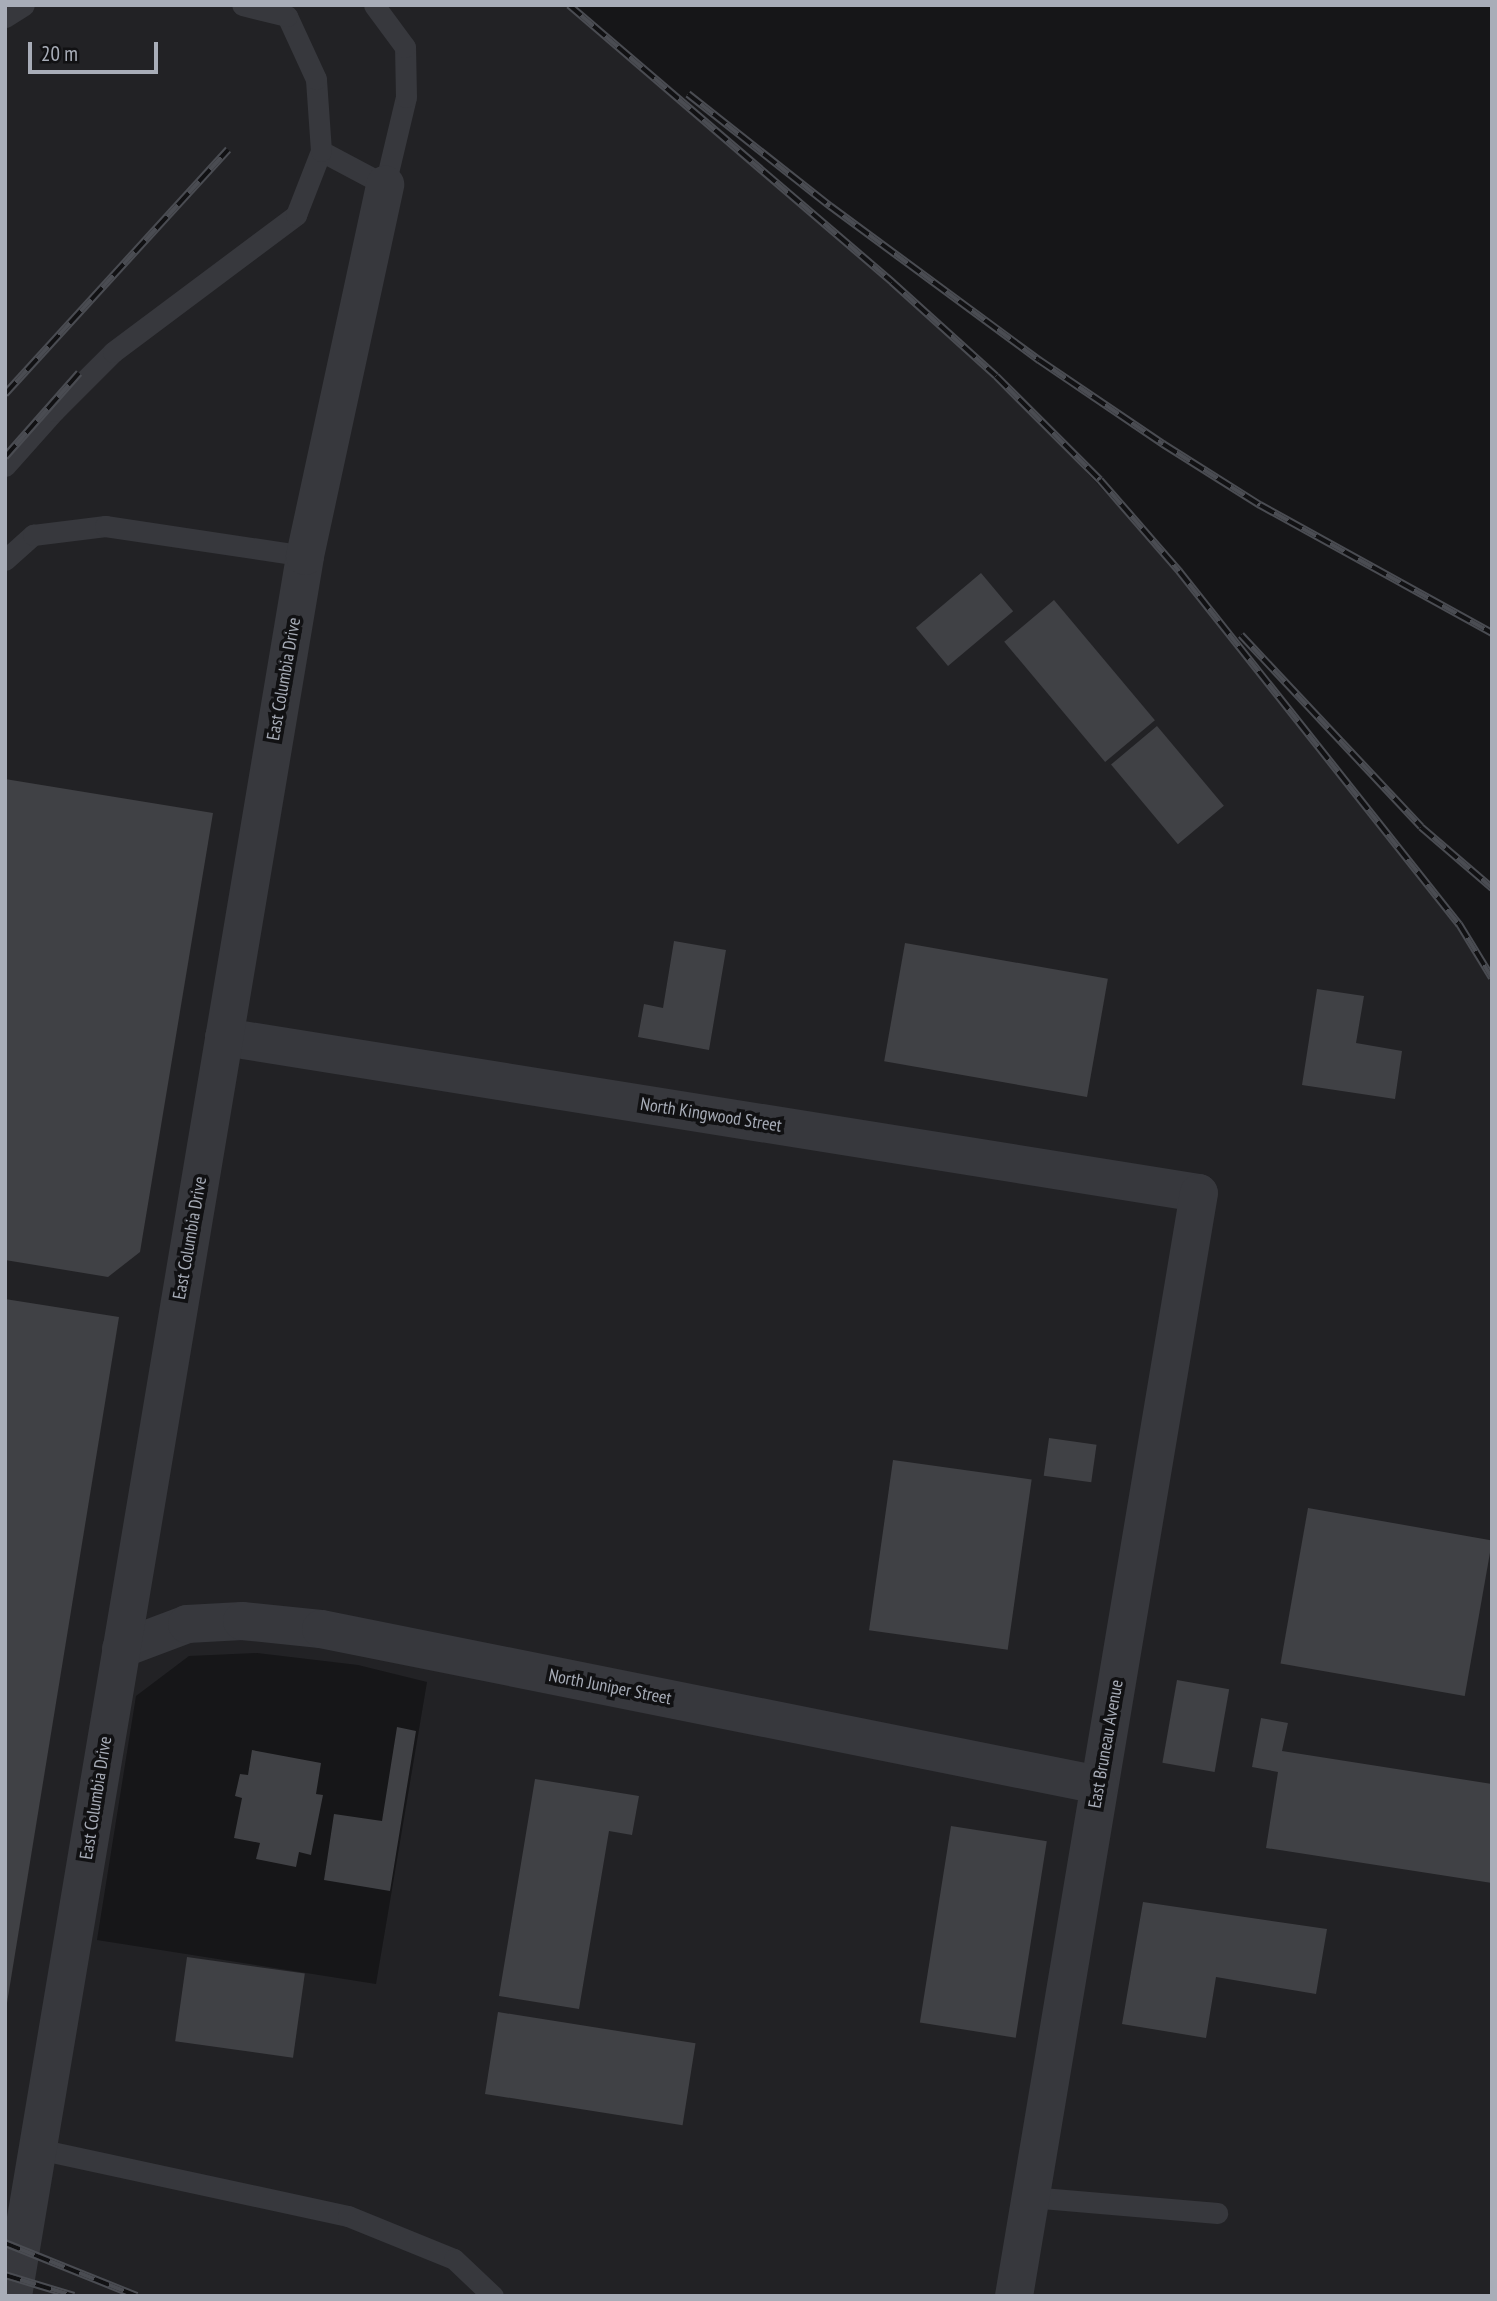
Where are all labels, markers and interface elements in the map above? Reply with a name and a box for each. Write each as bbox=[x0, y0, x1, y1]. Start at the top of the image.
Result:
scale bar bbox=[32, 28, 161, 72]
text: 20 m bbox=[41, 40, 78, 67]
street label: East Columbia Drive bbox=[263, 616, 305, 742]
street label: North Kingwood Street bbox=[639, 1093, 783, 1137]
street label: East Columbia Drive bbox=[169, 1175, 211, 1301]
street label: North Juniper Street bbox=[547, 1664, 673, 1710]
street label: East Bruneau Avenue bbox=[1084, 1678, 1128, 1810]
street label: East Columbia Drive bbox=[76, 1735, 116, 1861]

